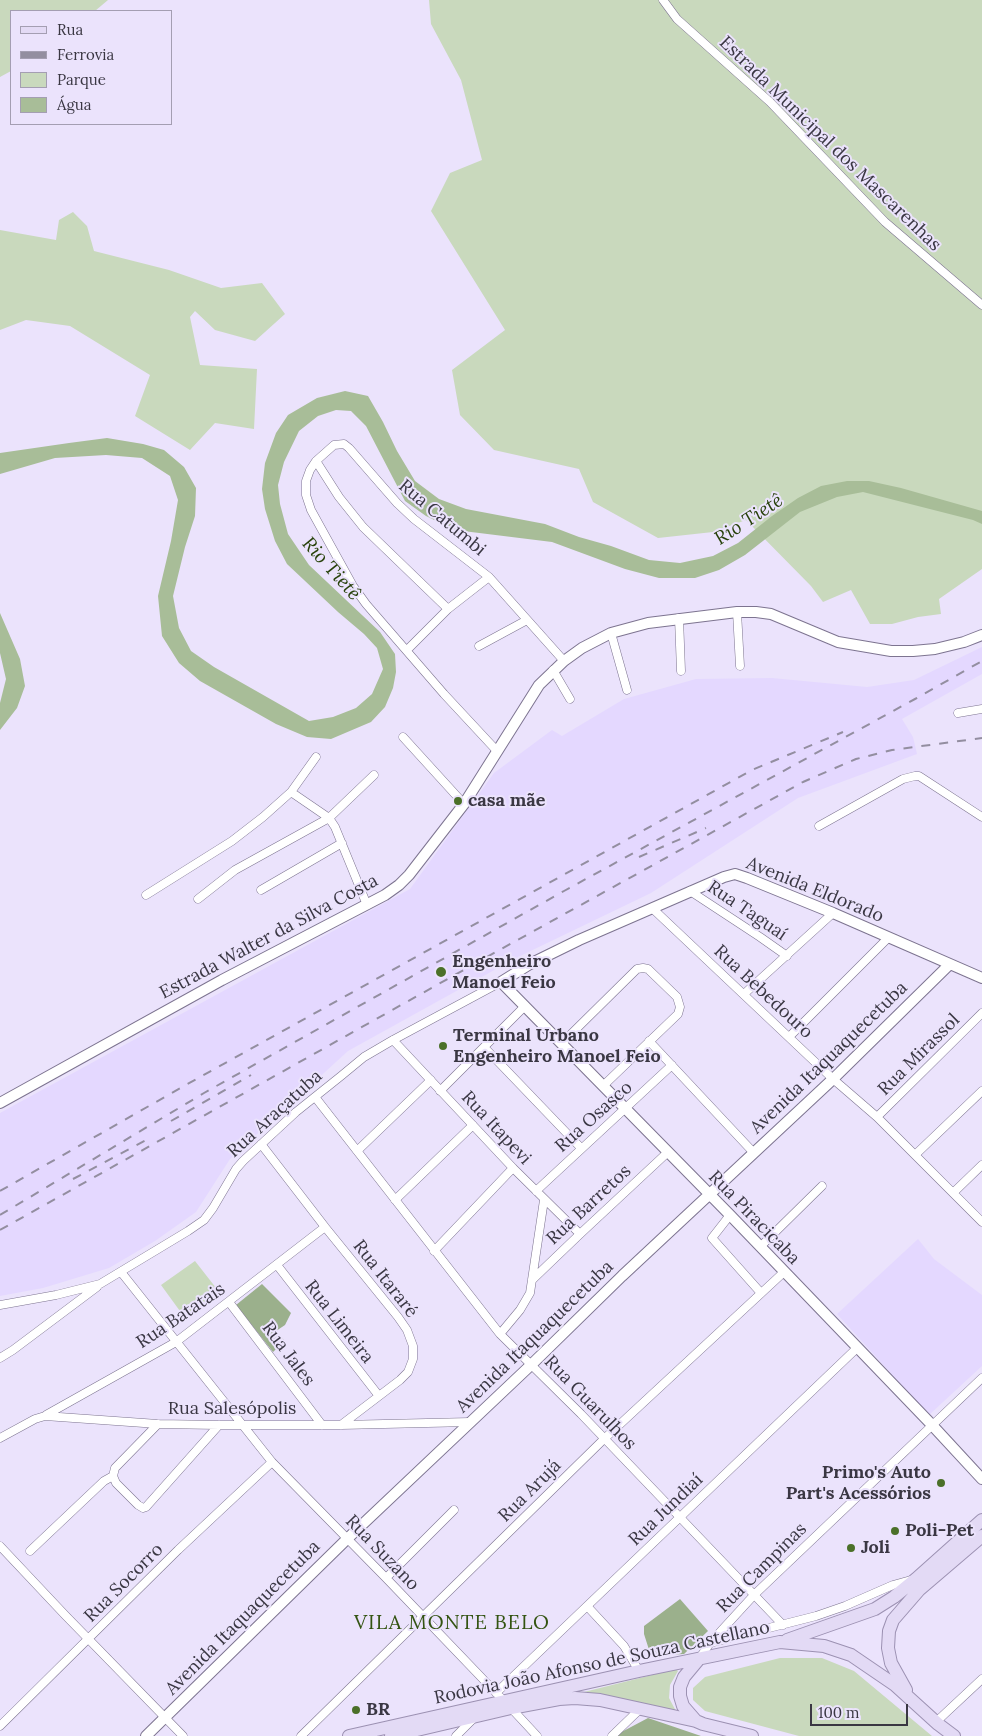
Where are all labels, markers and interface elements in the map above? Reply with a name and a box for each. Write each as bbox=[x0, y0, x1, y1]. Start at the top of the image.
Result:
legend bbox=[10, 10, 172, 125]
text: Rua bbox=[57, 20, 83, 39]
street label: Estrada Municipal dos Mascarenhas bbox=[715, 32, 945, 256]
text: Ferrovia bbox=[57, 45, 114, 64]
text: Parque bbox=[57, 70, 106, 89]
text: Água bbox=[57, 95, 91, 114]
street label: Rua Catumbi bbox=[394, 475, 490, 561]
water label: Rio Tietê bbox=[711, 490, 787, 550]
water label: Rio Tietê bbox=[297, 533, 365, 605]
place label: casa mãe bbox=[468, 790, 545, 812]
marker: casa mãe bbox=[452, 795, 464, 807]
street label: Avenida Eldorado bbox=[743, 853, 887, 927]
street label: Estrada Walter da Silva Costa bbox=[156, 870, 382, 1004]
street label: Rua Taguaí bbox=[703, 876, 791, 946]
street label: Rua Bebedouro bbox=[709, 941, 817, 1043]
place label: Engenheiro Manoel Feio bbox=[452, 951, 556, 994]
marker: Engenheiro Manoel Feio bbox=[434, 965, 448, 979]
street label: Avenida Itaquaquecetuba bbox=[746, 977, 912, 1139]
street label: Rua Mirassol bbox=[874, 1010, 964, 1100]
place label: Terminal Urbano Engenheiro Manoel Feio bbox=[453, 1025, 661, 1068]
marker: Terminal Urbano Engenheiro Manoel Feio bbox=[437, 1040, 449, 1052]
street label: Rua Araçatuba bbox=[223, 1066, 327, 1162]
street label: Rua Osasco bbox=[551, 1077, 637, 1157]
street label: Rua Itapevi bbox=[457, 1087, 535, 1169]
street label: Rua Barretos bbox=[542, 1160, 636, 1250]
street label: Rua Piracicaba bbox=[704, 1167, 804, 1269]
street label: Rua Itararé bbox=[348, 1236, 422, 1322]
street label: Avenida Itaquaquecetuba bbox=[452, 1256, 618, 1418]
street label: Rua Limeira bbox=[300, 1276, 378, 1368]
street label: Rua Batatais bbox=[133, 1278, 229, 1354]
street label: Rua Jales bbox=[257, 1318, 319, 1390]
street label: Rua Guarulhos bbox=[540, 1351, 640, 1455]
street label: Rua Salesópolis bbox=[168, 1398, 296, 1420]
street label: Rua Arujá bbox=[494, 1455, 566, 1527]
place label: Primo's Auto Part's Acessórios bbox=[786, 1462, 931, 1505]
street label: Rua Jundiaí bbox=[624, 1469, 708, 1551]
marker: Primo's Auto Part's Acessórios bbox=[935, 1477, 947, 1489]
street label: Rua Suzano bbox=[341, 1511, 423, 1595]
street label: Rua Campinas bbox=[713, 1519, 811, 1617]
place label: Poli-Pet bbox=[905, 1520, 974, 1542]
marker: Poli-Pet bbox=[889, 1525, 901, 1537]
street label: Avenida Itaquaquecetuba bbox=[161, 1536, 325, 1700]
place label: Joli bbox=[861, 1537, 890, 1559]
street label: Rua Socorro bbox=[80, 1539, 168, 1627]
marker: Joli bbox=[845, 1542, 857, 1554]
district label: VILA MONTE BELO bbox=[352, 1611, 552, 1635]
street label: Rodovia João Afonso de Souza Castellano bbox=[432, 1617, 772, 1709]
scale bar bbox=[812, 1694, 910, 1726]
place label: BR bbox=[366, 1699, 390, 1721]
text: 100 m bbox=[818, 1703, 859, 1722]
marker: BR bbox=[350, 1704, 362, 1716]

